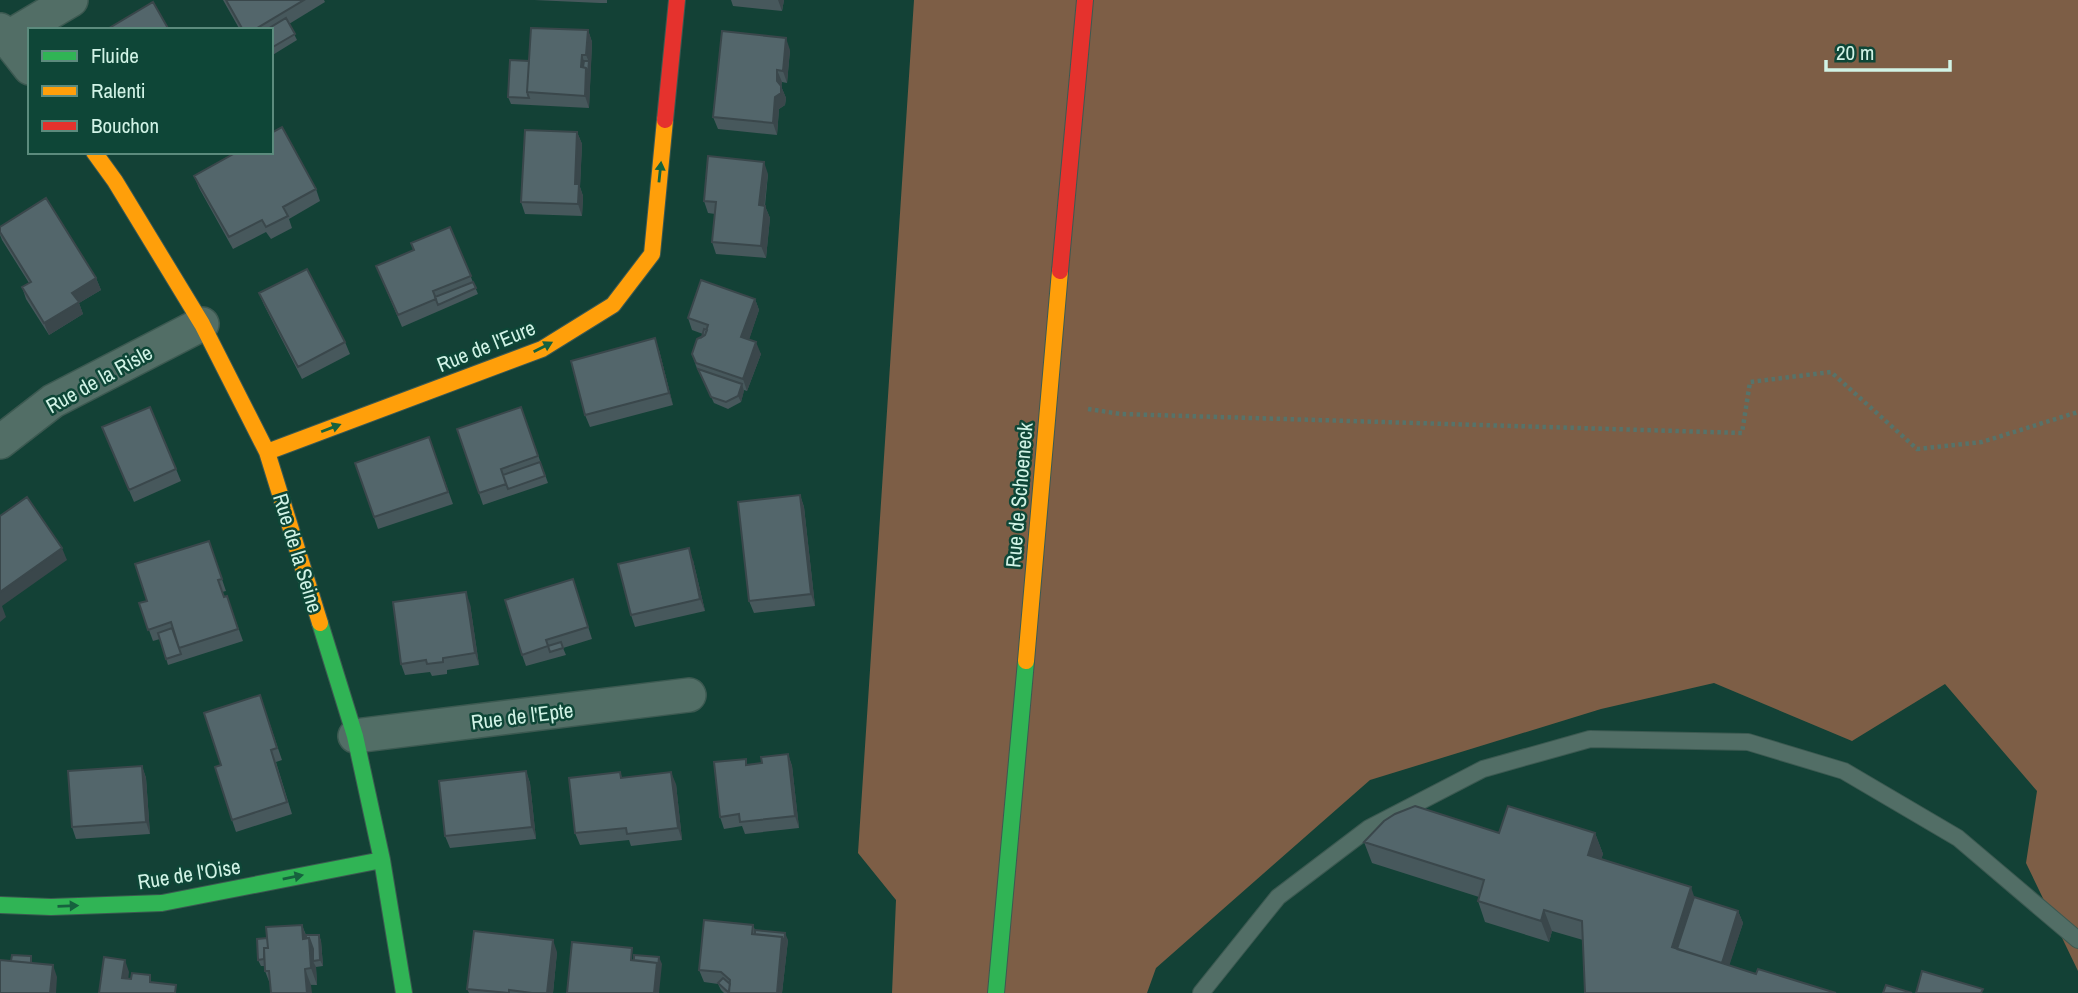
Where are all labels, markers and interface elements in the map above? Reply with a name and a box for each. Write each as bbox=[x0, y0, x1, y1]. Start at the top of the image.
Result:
legend bbox=[28, 28, 273, 154]
scale bar bbox=[1826, 28, 1950, 72]
text: 20 m bbox=[1836, 38, 1874, 67]
text: Fluide bbox=[91, 41, 139, 70]
text: Ralenti bbox=[91, 76, 146, 105]
text: Bouchon bbox=[91, 111, 159, 140]
one-way arrow bbox=[655, 161, 666, 183]
street label: Rue de l'Eure bbox=[432, 313, 540, 379]
street label: Rue de la Risle bbox=[40, 338, 158, 420]
one-way arrow bbox=[533, 341, 553, 352]
street label: Rue de Schoeneck bbox=[998, 421, 1040, 569]
one-way arrow bbox=[320, 423, 341, 434]
street label: Rue de la Seine bbox=[266, 490, 330, 616]
street label: Rue de l'Epte bbox=[469, 695, 575, 737]
street label: Rue de l'Oise bbox=[135, 852, 243, 896]
one-way arrow bbox=[282, 872, 304, 883]
one-way arrow bbox=[57, 900, 79, 912]

